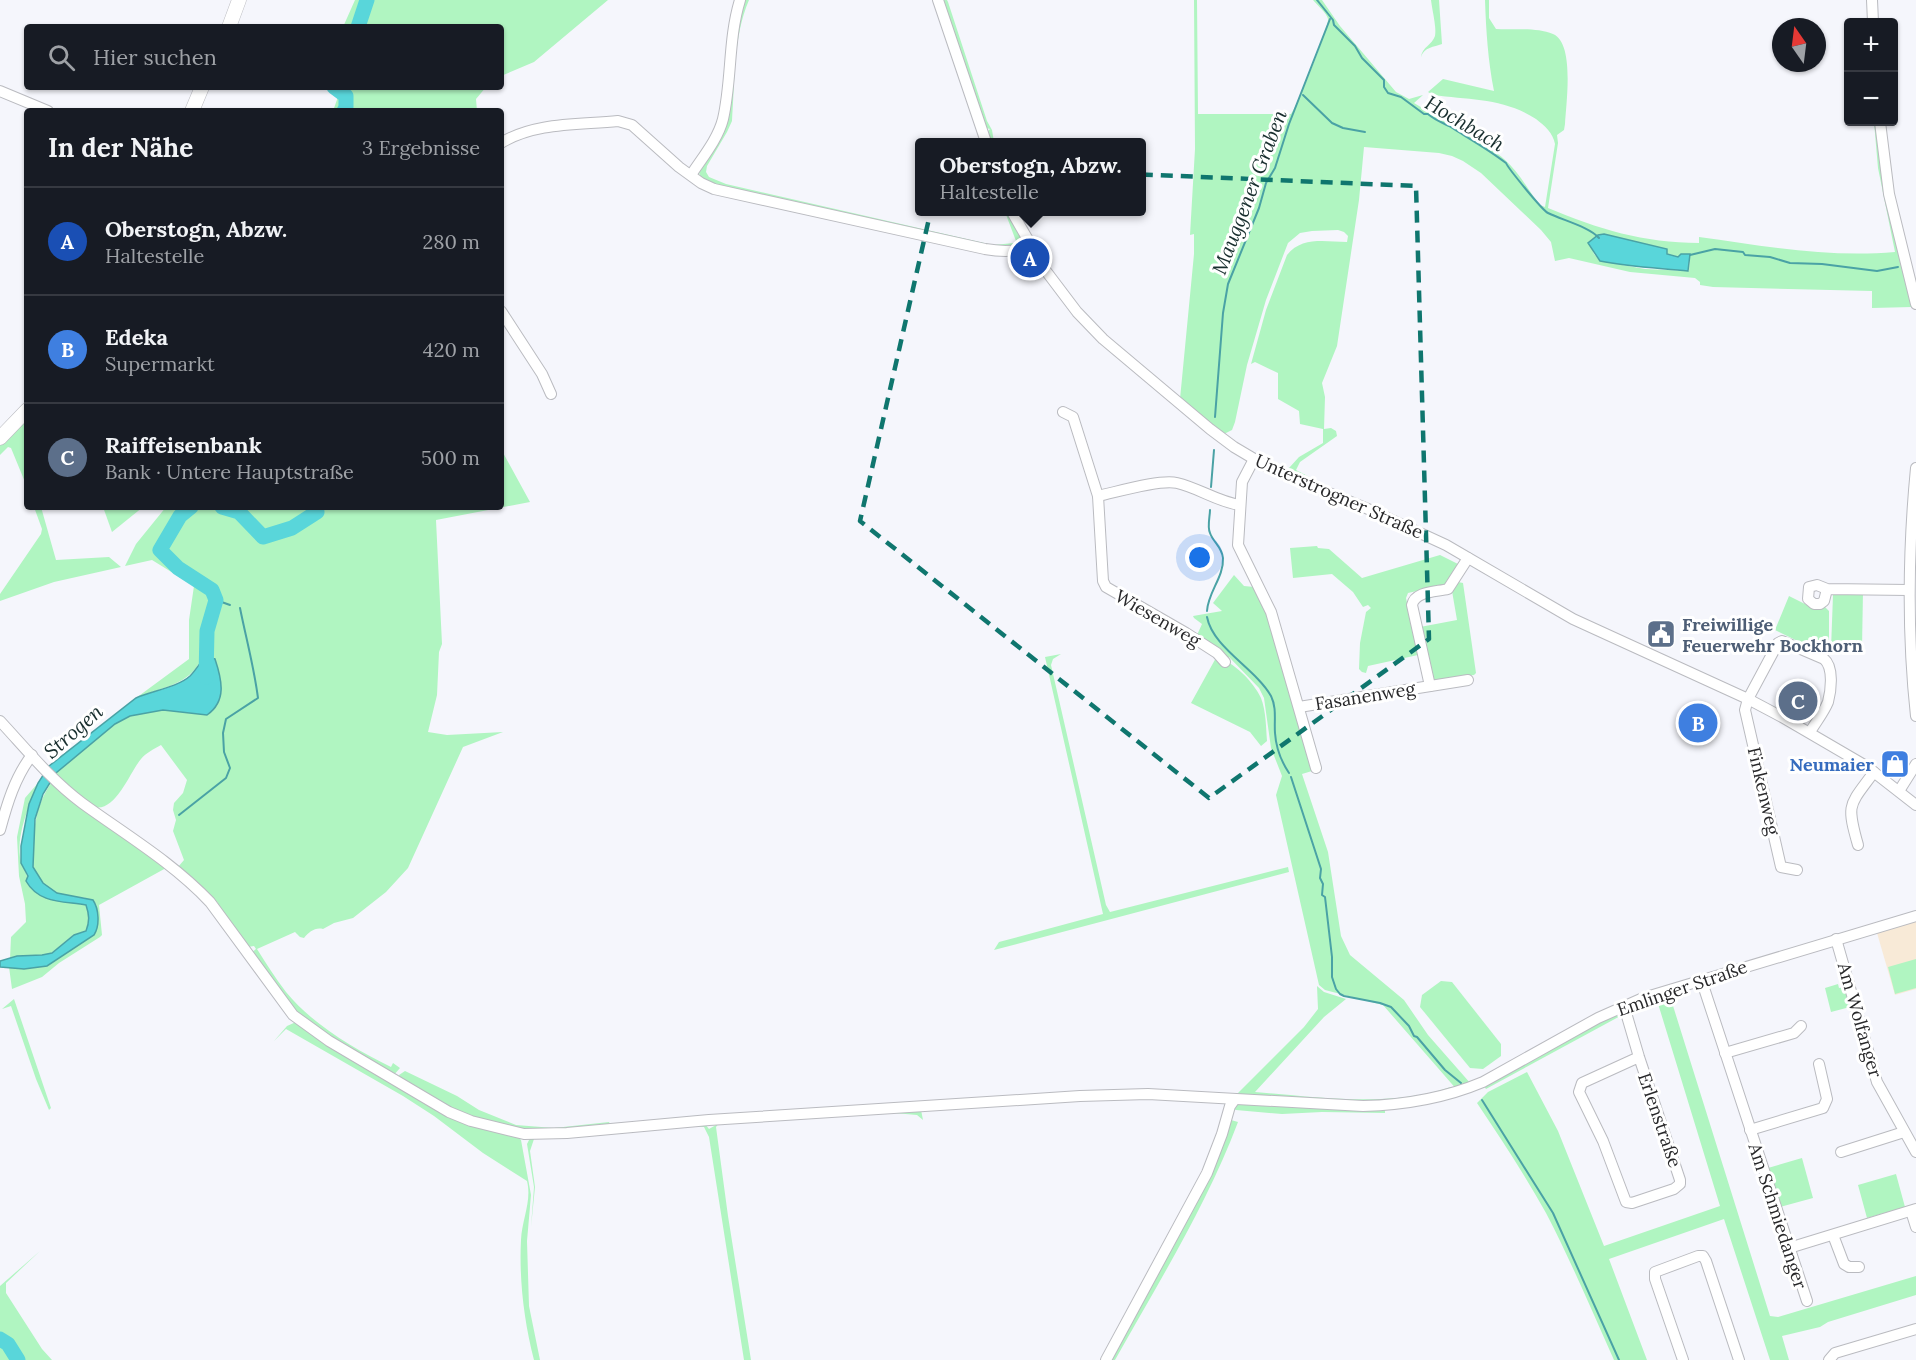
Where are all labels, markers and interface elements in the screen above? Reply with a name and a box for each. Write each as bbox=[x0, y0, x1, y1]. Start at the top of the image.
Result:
north arrow bbox=[1772, 18, 1826, 72]
map controls bbox=[1844, 18, 1898, 126]
button: + bbox=[1844, 18, 1898, 72]
search box bbox=[24, 24, 504, 90]
icon: search bbox=[45, 41, 78, 74]
text: Hier suchen bbox=[93, 43, 217, 71]
button: − bbox=[1844, 72, 1898, 126]
water label: Hochbach bbox=[1421, 89, 1510, 157]
water label: Mauggener Graben bbox=[1206, 106, 1292, 278]
text: In der Nähe bbox=[48, 131, 193, 164]
text: 3 Ergebnisse bbox=[362, 135, 480, 160]
popup bbox=[915, 138, 1146, 216]
text: Oberstogn, Abzw. bbox=[939, 151, 1122, 179]
text: Haltestelle bbox=[939, 179, 1039, 204]
text: Oberstogn, Abzw. bbox=[105, 215, 287, 243]
text: A bbox=[61, 229, 74, 254]
text: 280 m bbox=[422, 229, 480, 254]
pin: A bbox=[1010, 236, 1050, 280]
text: Haltestelle bbox=[105, 243, 204, 268]
text: Edeka bbox=[105, 323, 168, 351]
text: B bbox=[61, 337, 74, 362]
text: 420 m bbox=[423, 337, 480, 362]
text: Supermarkt bbox=[105, 351, 215, 376]
text: Raiffeisenbank bbox=[105, 431, 262, 459]
text: C bbox=[61, 445, 74, 470]
text: 500 m bbox=[421, 445, 480, 470]
street label: Unterstrogner Straße bbox=[1251, 449, 1427, 544]
text: Bank · Untere Hauptstraße bbox=[105, 459, 354, 484]
your location bbox=[1185, 543, 1214, 572]
street label: Wiesenweg bbox=[1111, 584, 1206, 652]
place label: Freiwillige Feuerwehr Bockhorn bbox=[1682, 613, 1864, 657]
public building icon: Freiwillige Feuerwehr Bockhorn bbox=[1645, 618, 1677, 650]
street label: Fasanenweg bbox=[1313, 677, 1418, 715]
pin: C bbox=[1778, 678, 1818, 724]
water label: Strogen bbox=[38, 698, 108, 763]
pin: B bbox=[1678, 700, 1718, 746]
street label: Finkenweg bbox=[1743, 745, 1786, 838]
shop icon: Neumaier bbox=[1879, 748, 1911, 780]
place label: Neumaier bbox=[1790, 753, 1874, 776]
street label: Emlinger Straße bbox=[1614, 955, 1750, 1021]
street label: Am Wolfanger bbox=[1832, 959, 1887, 1080]
street label: Erlenstraße bbox=[1633, 1070, 1687, 1171]
street label: Am Schmiedanger bbox=[1743, 1139, 1812, 1292]

